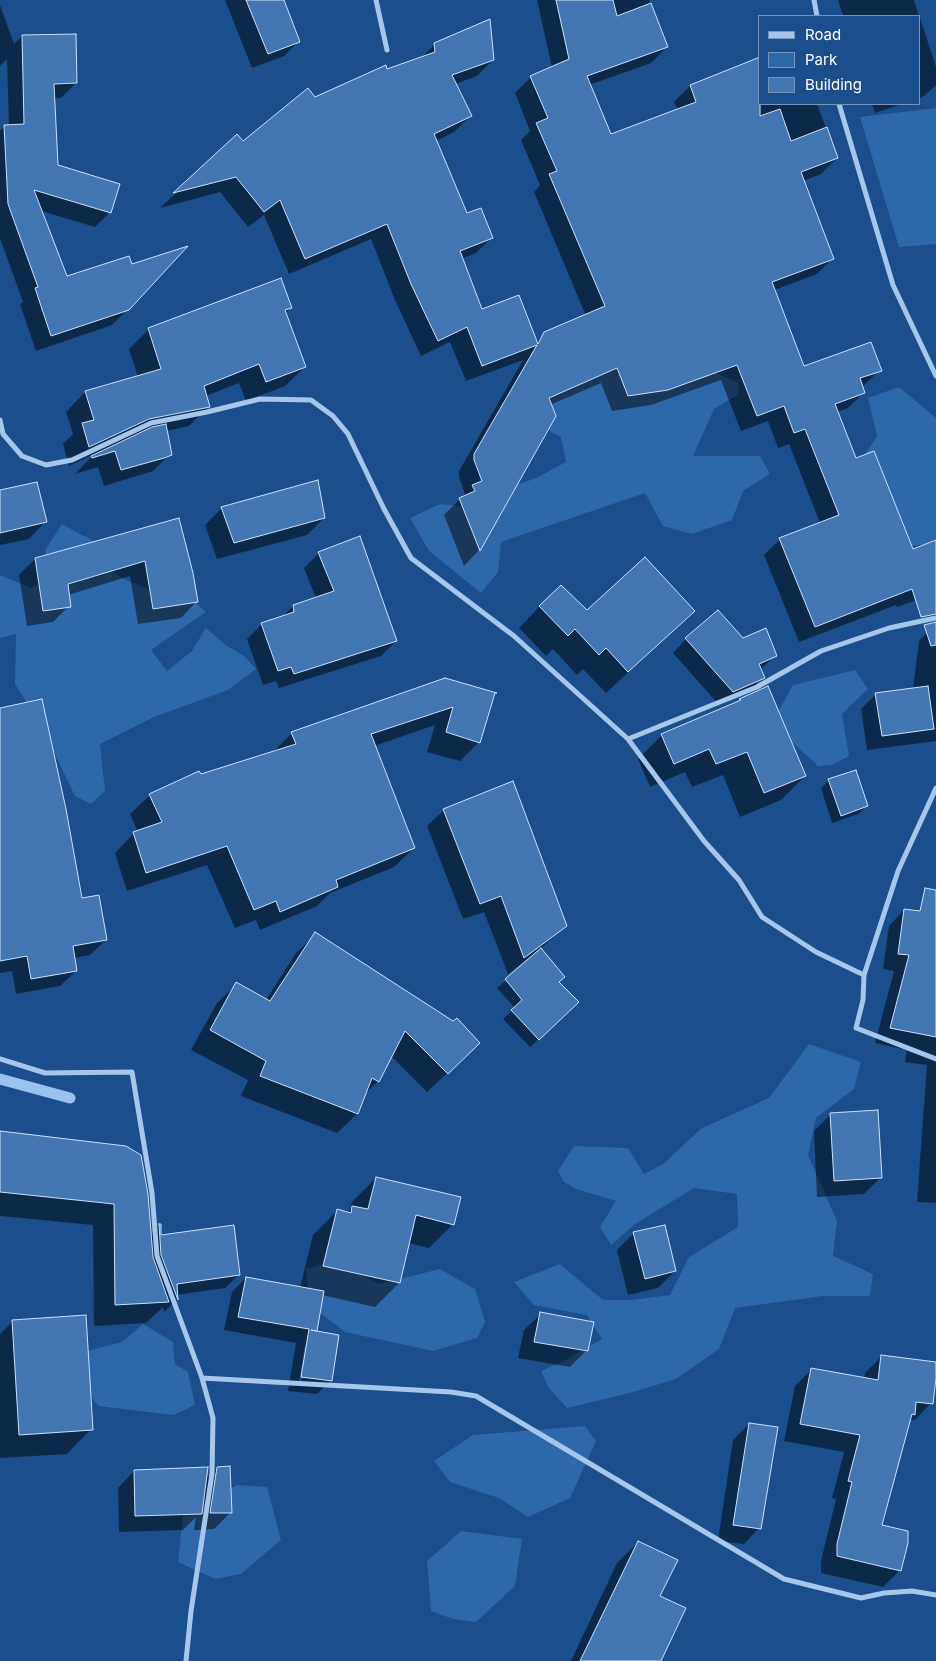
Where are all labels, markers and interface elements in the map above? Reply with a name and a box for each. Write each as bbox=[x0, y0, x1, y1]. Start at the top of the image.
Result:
legend bbox=[758, 15, 921, 105]
text: Road bbox=[805, 25, 841, 44]
text: Park bbox=[805, 50, 837, 69]
text: Building bbox=[805, 75, 862, 94]

